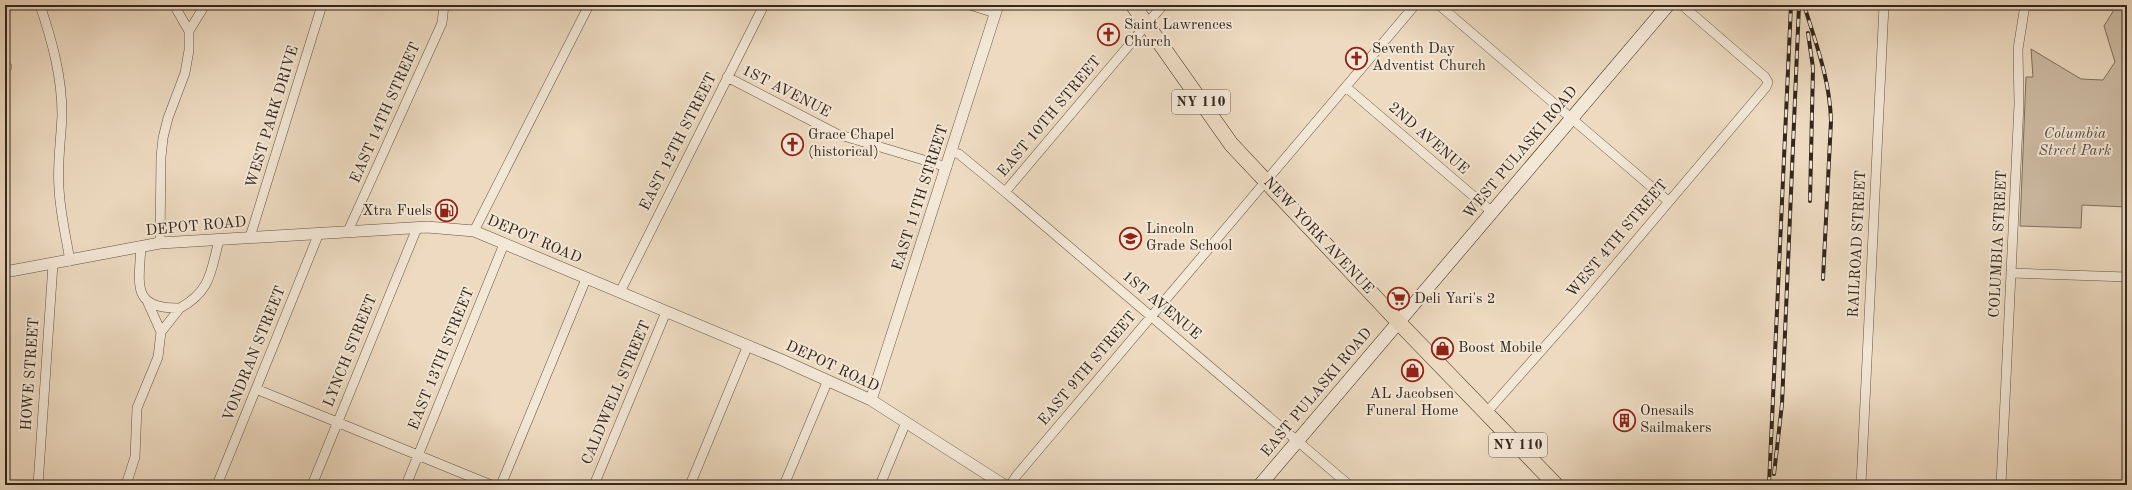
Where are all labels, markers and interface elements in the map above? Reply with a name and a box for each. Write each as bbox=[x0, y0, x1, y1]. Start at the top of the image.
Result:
place label: Saint Lawrences Church bbox=[1124, 18, 1232, 50]
church icon: Saint Lawrences Church bbox=[1096, 21, 1122, 47]
street label: EAST 14TH STREET bbox=[348, 40, 424, 186]
place label: Seventh Day Adventist Church bbox=[1372, 42, 1486, 74]
street label: WEST PARK DRIVE bbox=[244, 44, 302, 190]
church icon: Seventh Day Adventist Church bbox=[1343, 45, 1369, 71]
street label: EAST 10TH STREET bbox=[995, 54, 1105, 180]
street label: 1ST AVENUE bbox=[739, 63, 833, 121]
street label: EAST 12TH STREET bbox=[638, 71, 720, 213]
street label: WEST PULASKI ROAD bbox=[1461, 84, 1581, 222]
road number: NY 110 bbox=[1172, 90, 1230, 114]
street label: 2ND AVENUE bbox=[1385, 100, 1471, 178]
street label: EAST 11TH STREET bbox=[890, 123, 952, 273]
park label: Columbia Street Park bbox=[2039, 127, 2111, 159]
place label: Grace Chapel (historical) bbox=[808, 128, 894, 160]
church icon: Grace Chapel (historical) bbox=[779, 131, 805, 157]
street label: RAILROAD STREET bbox=[1847, 170, 1869, 318]
street label: COLUMBIA STREET bbox=[1988, 170, 2010, 318]
street label: NEW YORK AVENUE bbox=[1260, 175, 1376, 297]
street label: WEST 4TH STREET bbox=[1565, 177, 1671, 301]
fuel station icon: Xtra Fuels bbox=[434, 198, 460, 224]
place label: Xtra Fuels bbox=[362, 204, 432, 219]
street label: DEPOT ROAD bbox=[485, 213, 583, 267]
street label: DEPOT ROAD bbox=[145, 215, 247, 239]
place label: Lincoln Grade School bbox=[1146, 222, 1232, 254]
school or university icon: Lincoln Grade School bbox=[1118, 225, 1144, 251]
street label: 1ST AVENUE bbox=[1119, 269, 1203, 343]
street label: VONDRAN STREET bbox=[221, 284, 289, 424]
street label: EAST 13TH STREET bbox=[407, 286, 477, 432]
supermarket icon: Deli Yari's 2 bbox=[1386, 286, 1412, 312]
place label: Deli Yari's 2 bbox=[1414, 292, 1495, 307]
street label: LYNCH STREET bbox=[322, 293, 380, 409]
street label: EAST 9TH STREET bbox=[1036, 309, 1140, 429]
street label: HOWE STREET bbox=[20, 317, 42, 431]
street label: CALDWELL STREET bbox=[580, 319, 654, 467]
street label: EAST PULASKI ROAD bbox=[1259, 326, 1375, 460]
shop icon: Boost Mobile bbox=[1430, 335, 1456, 361]
street label: DEPOT ROAD bbox=[783, 339, 881, 395]
place label: Boost Mobile bbox=[1458, 341, 1542, 356]
shop icon: AL Jacobsen Funeral Home bbox=[1399, 358, 1425, 384]
place label: AL Jacobsen Funeral Home bbox=[1365, 387, 1459, 419]
place label: Onesails Sailmakers bbox=[1640, 404, 1712, 436]
building icon: Onesails Sailmakers bbox=[1612, 407, 1638, 433]
road number: NY 110 bbox=[1489, 433, 1547, 457]

